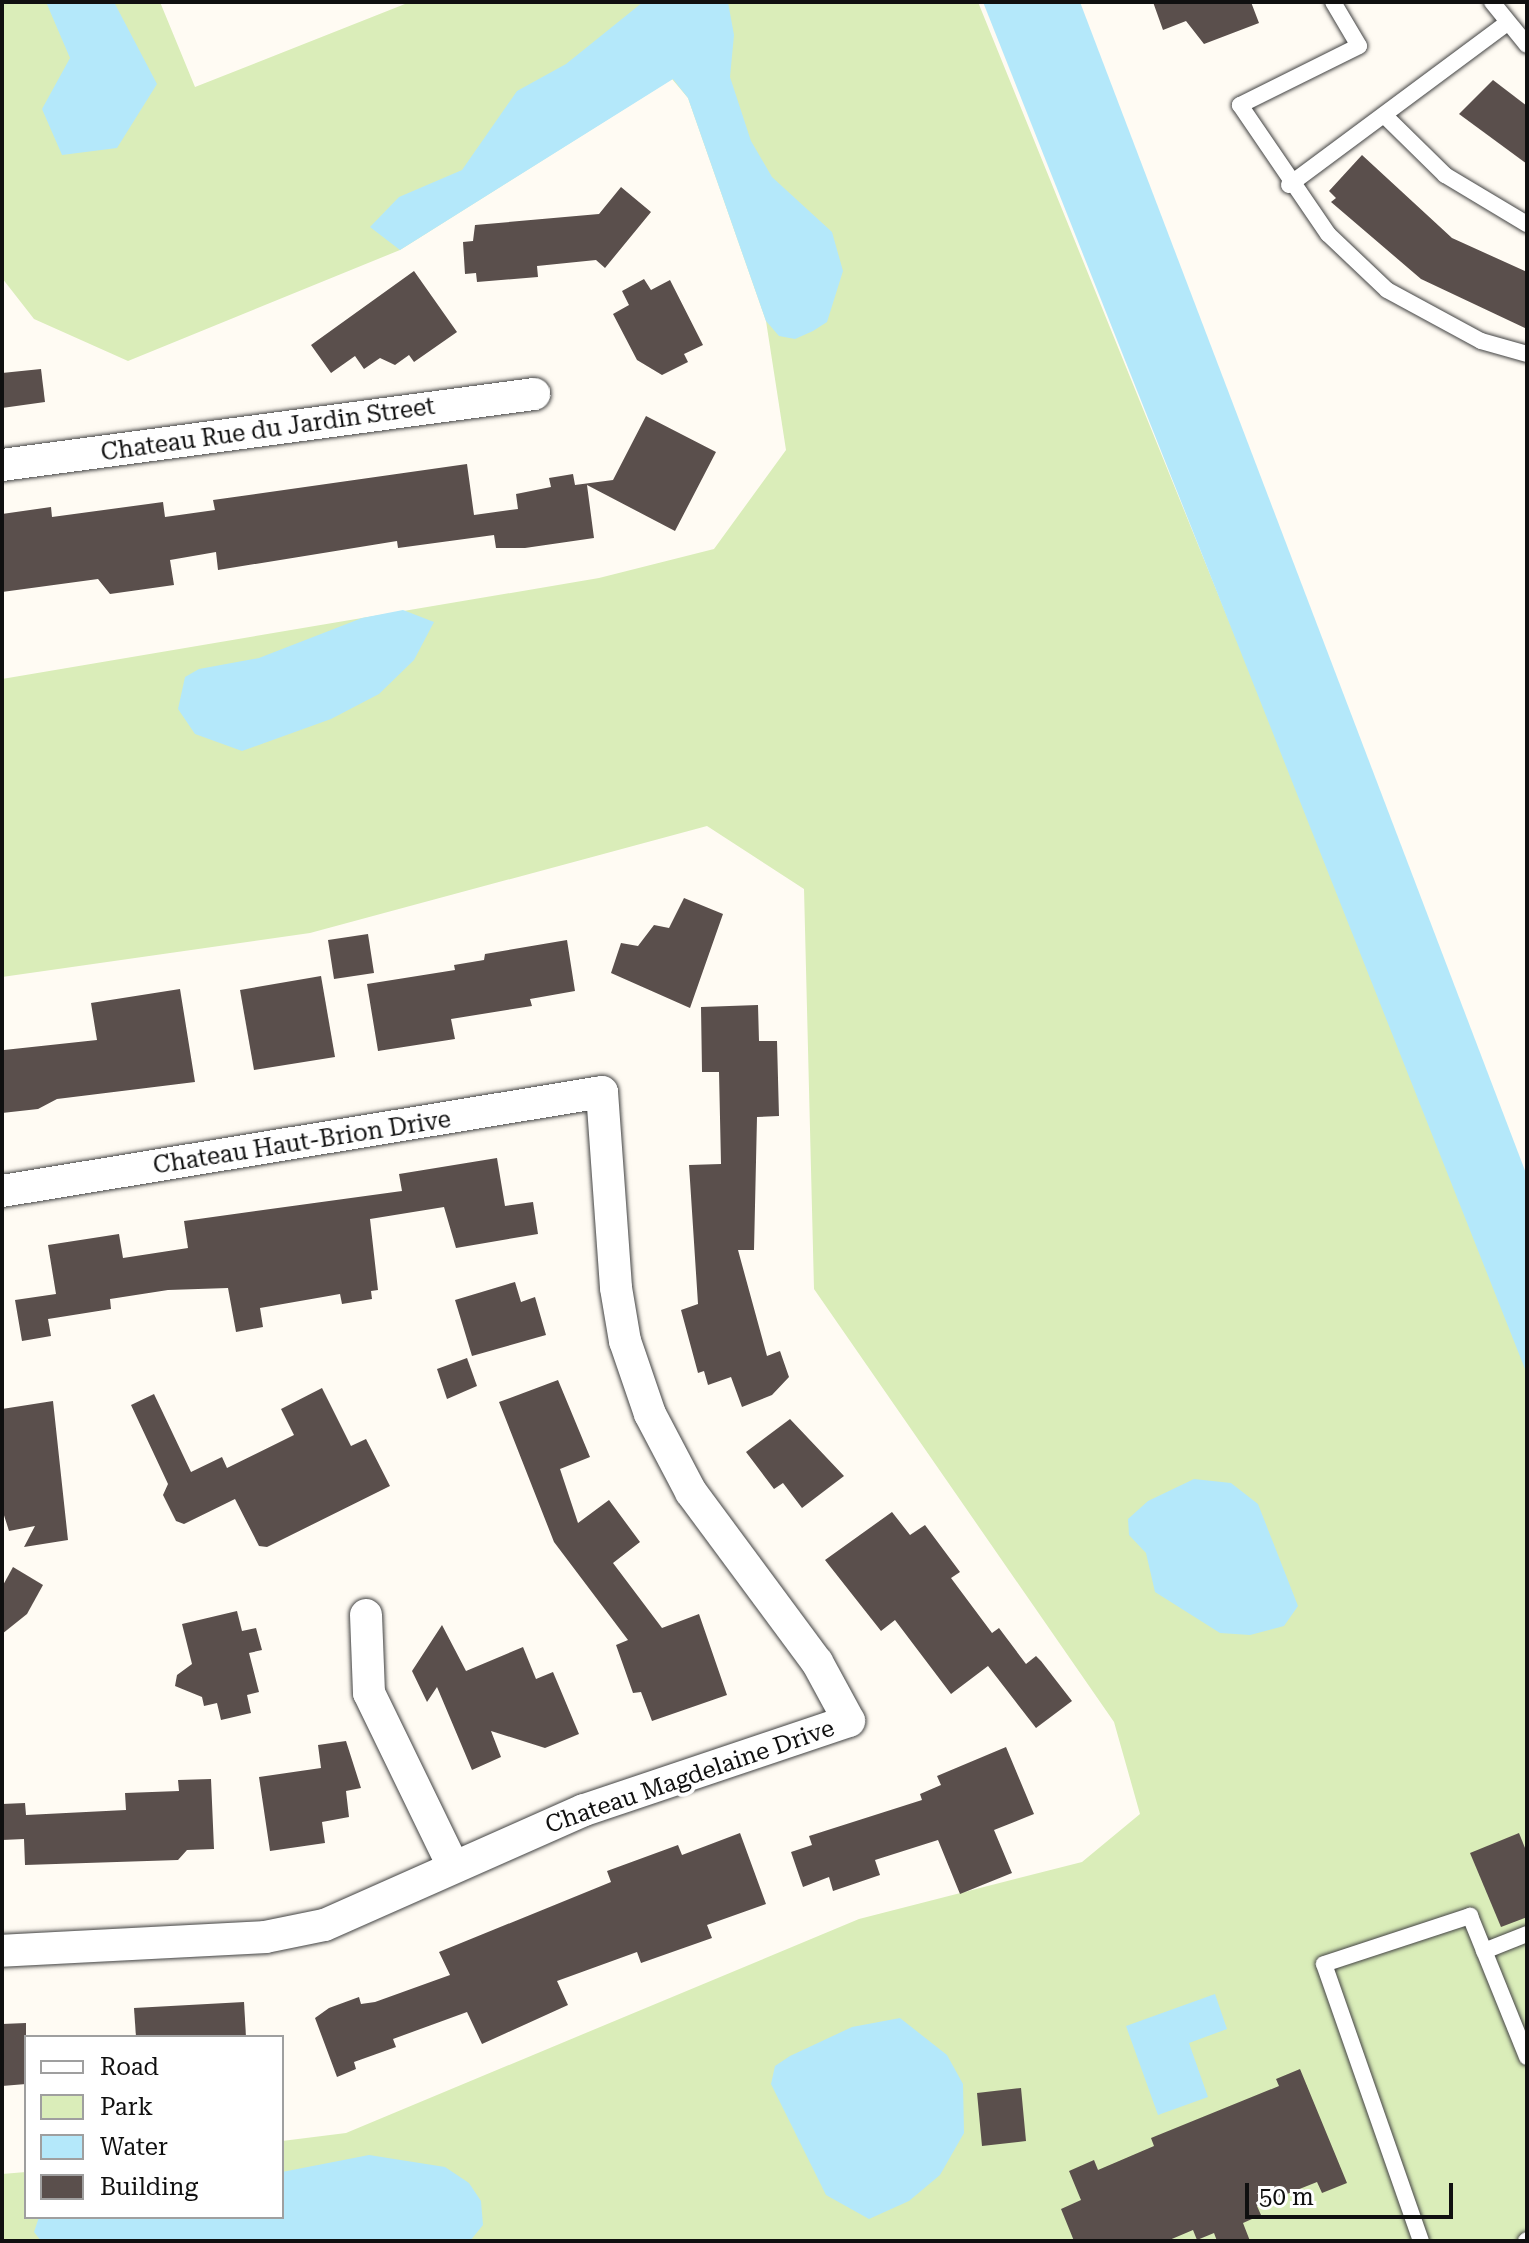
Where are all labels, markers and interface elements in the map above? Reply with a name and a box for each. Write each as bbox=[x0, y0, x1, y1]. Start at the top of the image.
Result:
street label: Chateau Rue du Jardin Street bbox=[99, 392, 437, 468]
street label: Chateau Haut-Brion Drive bbox=[151, 1105, 453, 1181]
street label: Chateau Magdelaine Drive bbox=[542, 1714, 838, 1840]
legend bbox=[24, 2035, 284, 2219]
text: Road bbox=[100, 2053, 159, 2081]
text: Park bbox=[100, 2093, 153, 2121]
text: Water bbox=[100, 2133, 168, 2161]
scale bar bbox=[1249, 2167, 1457, 2217]
text: Building bbox=[100, 2173, 198, 2201]
text: 50 m bbox=[1259, 2183, 1314, 2211]

